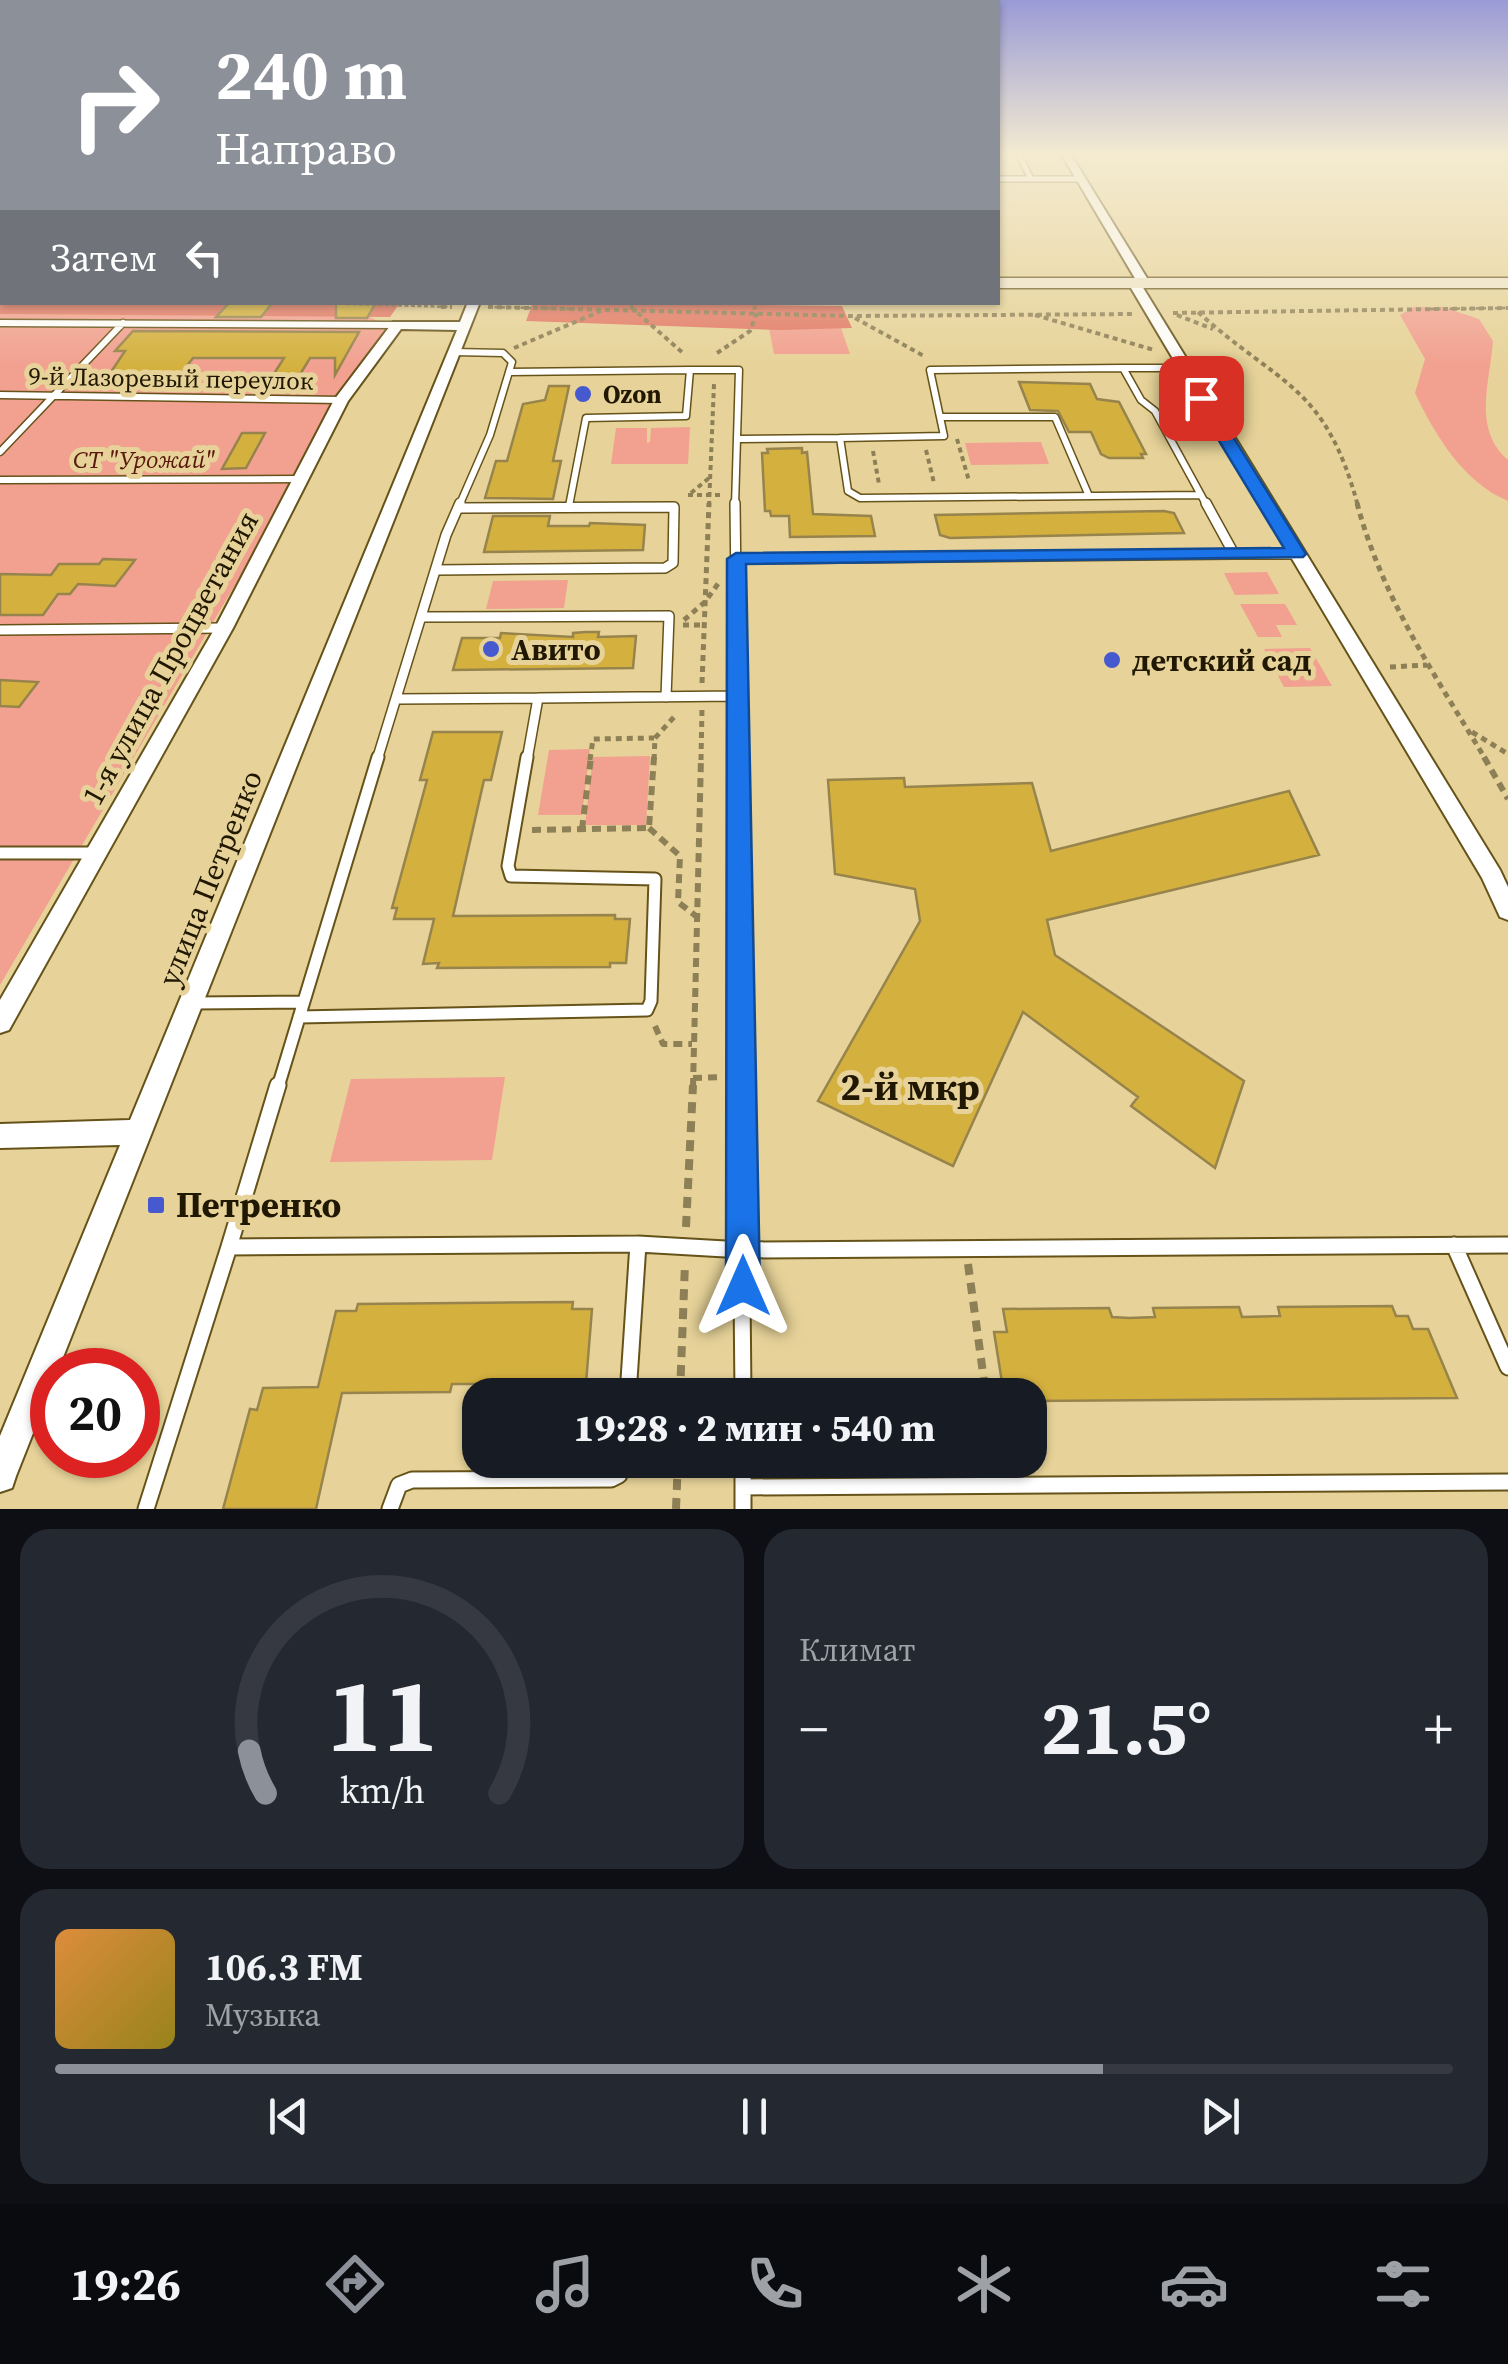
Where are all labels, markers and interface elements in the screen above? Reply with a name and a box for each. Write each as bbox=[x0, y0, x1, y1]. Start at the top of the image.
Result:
text: 240 m bbox=[215, 26, 407, 122]
icon: right bbox=[50, 40, 180, 170]
text: Направо bbox=[215, 117, 397, 179]
icon: left bbox=[177, 230, 232, 285]
text: Затем bbox=[50, 232, 157, 284]
pin bbox=[1159, 356, 1244, 441]
street label: 9-й Лазоревый переулок bbox=[28, 359, 314, 397]
icon: arrive bbox=[1174, 371, 1229, 426]
place label: Ozon bbox=[603, 377, 662, 411]
marker: Ozon bbox=[572, 383, 594, 405]
park label: СТ "Урожай" bbox=[73, 442, 215, 476]
street label: 1-я улица Процветания bbox=[72, 504, 268, 812]
place label: Авито bbox=[511, 629, 601, 670]
marker: Авито bbox=[480, 638, 502, 660]
place label: детский сад bbox=[1132, 640, 1312, 681]
marker: детский сад bbox=[1101, 649, 1123, 671]
street label: улица Петренко bbox=[148, 764, 272, 992]
district label: 2-й мкр bbox=[840, 1061, 980, 1113]
place label: Петренко bbox=[176, 1181, 341, 1229]
marker: Петренко bbox=[145, 1194, 167, 1216]
position arrow bbox=[691, 1234, 795, 1338]
speed limit sign: 20 bbox=[30, 1348, 160, 1478]
text: 19:28 · 2 мин · 540 m bbox=[574, 1402, 935, 1454]
text: Климат bbox=[799, 1628, 915, 1672]
text: 11 bbox=[326, 1643, 438, 1786]
text: 21.5° bbox=[1040, 1676, 1212, 1779]
text: − bbox=[799, 1691, 828, 1766]
text: + bbox=[1424, 1691, 1453, 1766]
text: km/h bbox=[339, 1766, 425, 1815]
text: 106.3 FM bbox=[205, 1941, 363, 1993]
text: Музыка bbox=[205, 1993, 321, 2037]
icon: previous bbox=[261, 2089, 316, 2144]
icon: pause bbox=[727, 2089, 782, 2144]
icon: next bbox=[1193, 2089, 1248, 2144]
icon: directions bbox=[320, 2249, 390, 2319]
icon: music bbox=[530, 2249, 600, 2319]
icon: phone bbox=[740, 2249, 810, 2319]
icon: climate bbox=[949, 2249, 1019, 2319]
icon: car bbox=[1159, 2249, 1229, 2319]
icon: filters bbox=[1368, 2249, 1438, 2319]
text: 19:26 bbox=[70, 2253, 181, 2315]

